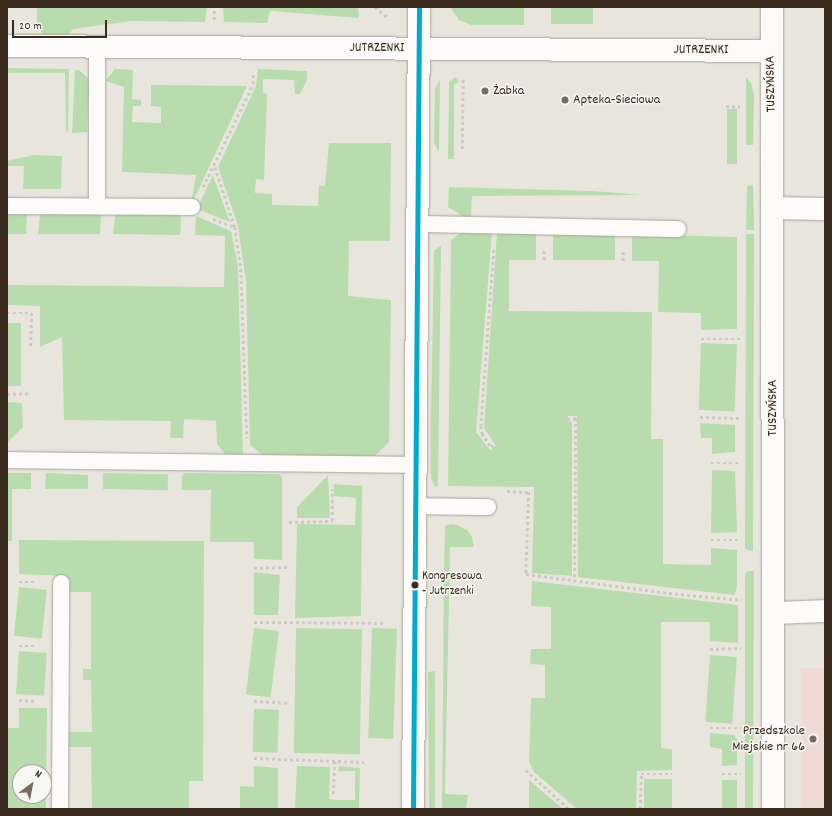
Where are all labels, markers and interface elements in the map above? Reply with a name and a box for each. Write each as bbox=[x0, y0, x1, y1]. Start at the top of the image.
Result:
scale bar bbox=[14, 12, 109, 38]
text: 20 m bbox=[19, 18, 42, 35]
street label: JUTRZENKI bbox=[350, 40, 404, 56]
street label: JUTRZENKI bbox=[674, 42, 728, 58]
street label: TUSZYŃSKA bbox=[762, 56, 780, 112]
place label: Żabka bbox=[493, 83, 524, 99]
marker: Żabka bbox=[480, 86, 490, 96]
place label: Apteka-Sieciowa bbox=[573, 92, 660, 108]
marker: Apteka-Sieciowa bbox=[560, 95, 570, 105]
street label: TUSZYŃSKA bbox=[765, 380, 781, 436]
place label: Kongresowa - Jutrzenki bbox=[422, 570, 482, 601]
marker: Kongresowa - Jutrzenki bbox=[410, 580, 420, 590]
place label: Przedszkole Miejskie nr 66 bbox=[732, 723, 805, 756]
marker: Przedszkole Miejskie nr 66 bbox=[808, 734, 818, 744]
north arrow bbox=[12, 764, 52, 804]
text: N bbox=[31, 766, 44, 783]

